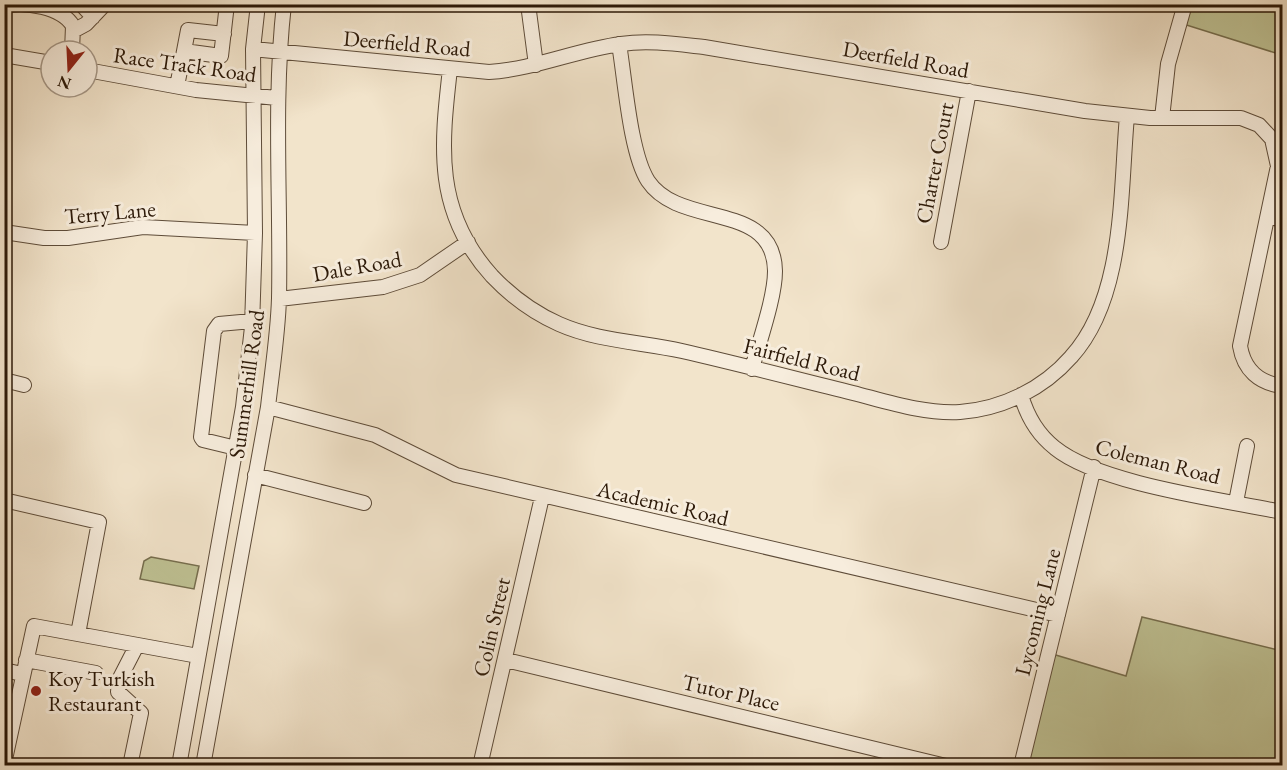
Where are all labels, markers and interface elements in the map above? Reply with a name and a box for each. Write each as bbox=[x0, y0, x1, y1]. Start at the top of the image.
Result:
street label: Deerfield Road bbox=[342, 23, 473, 64]
street label: Deerfield Road bbox=[841, 34, 972, 85]
north arrow bbox=[39, 39, 99, 99]
street label: Race Track Road bbox=[111, 40, 259, 89]
text: N bbox=[55, 71, 74, 95]
street label: Charter Court bbox=[909, 100, 960, 226]
street label: Terry Lane bbox=[63, 194, 157, 231]
street label: Dale Road bbox=[310, 244, 405, 289]
street label: Summerhill Road bbox=[222, 307, 271, 460]
street label: Fairfield Road bbox=[741, 331, 864, 388]
street label: Coleman Road bbox=[1092, 432, 1224, 491]
street label: Academic Road bbox=[593, 474, 732, 533]
street label: Lycoming Lane bbox=[1008, 545, 1067, 679]
street label: Colin Street bbox=[466, 574, 517, 680]
place label: Koy Turkish Restaurant bbox=[48, 664, 155, 718]
street label: Tutor Place bbox=[679, 667, 783, 718]
marker: Koy Turkish Restaurant bbox=[29, 684, 43, 698]

